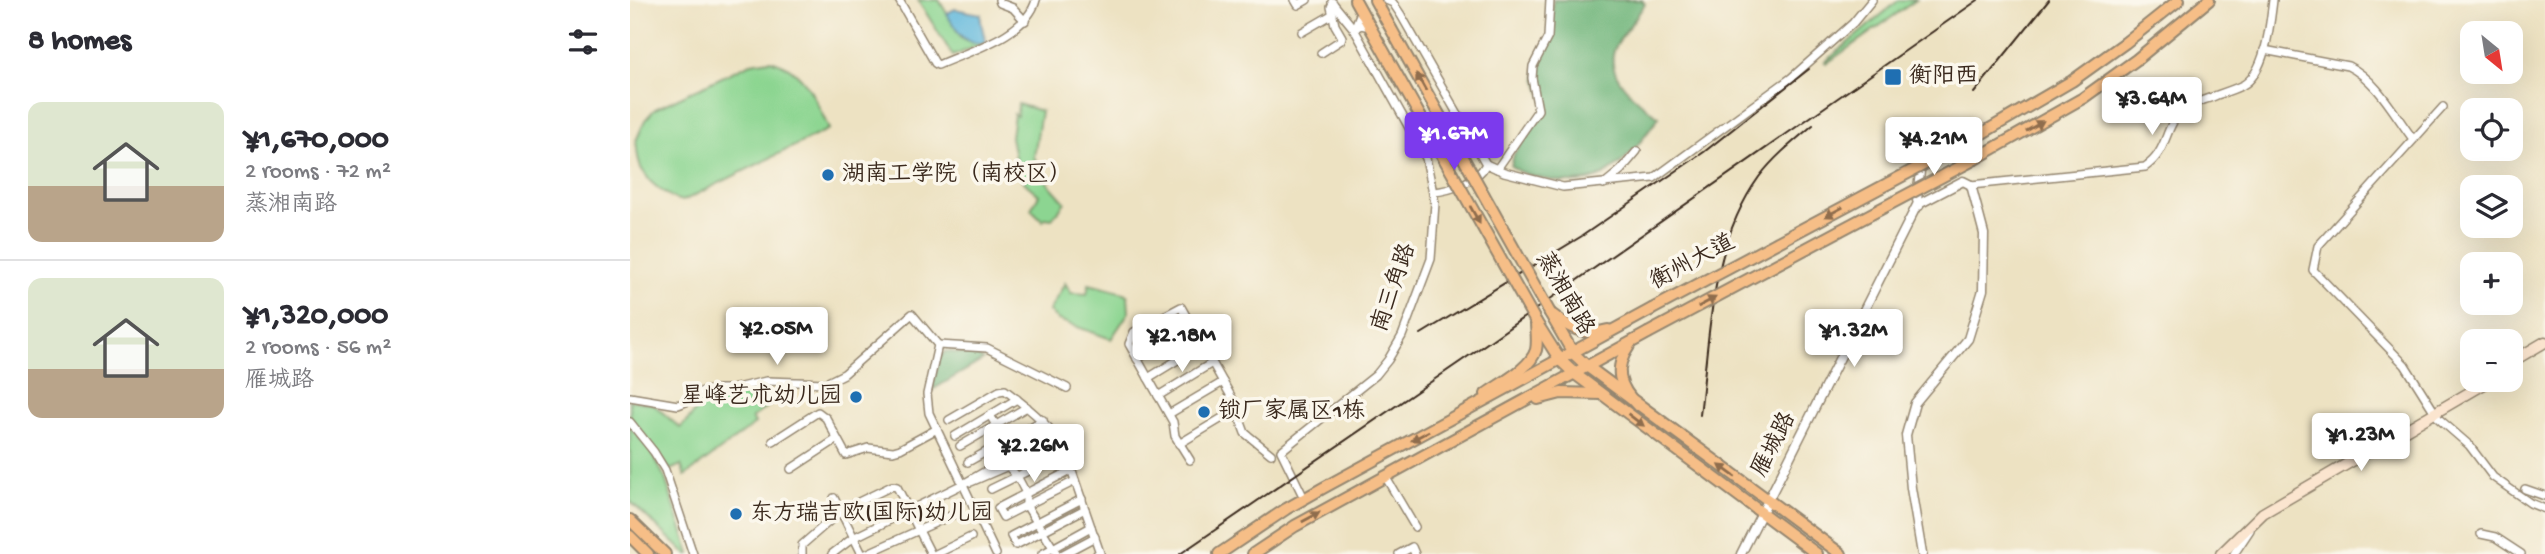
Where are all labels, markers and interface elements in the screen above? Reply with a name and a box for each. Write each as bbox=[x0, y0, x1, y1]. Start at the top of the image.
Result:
north arrow bbox=[2460, 21, 2524, 84]
map controls bbox=[2460, 21, 2523, 392]
icon: filters bbox=[564, 23, 602, 61]
text: 8 homes bbox=[28, 25, 131, 60]
place label: 衡阳西 bbox=[1909, 63, 1978, 91]
marker: 衡阳西 bbox=[1883, 67, 1903, 87]
one-way arrow bbox=[1415, 72, 1427, 92]
pin: ¥3.64M bbox=[2095, 78, 2209, 137]
text: ¥3.64M bbox=[2118, 86, 2186, 113]
button: locate bbox=[2460, 98, 2523, 161]
pin: ¥1.67M bbox=[1397, 113, 1511, 172]
pin: ¥4.21M bbox=[1877, 118, 1991, 177]
one-way arrow bbox=[2025, 120, 2044, 132]
text: ¥1.67M bbox=[1421, 121, 1487, 148]
text: ¥1,670,000 bbox=[245, 124, 389, 159]
text: ¥4.21M bbox=[1901, 126, 1967, 153]
icon: home bbox=[84, 130, 168, 214]
text: 2 rooms · 72 m² bbox=[245, 159, 391, 186]
place label: 湖南工学院（南校区） bbox=[842, 161, 1072, 189]
marker: 湖南工学院（南校区） bbox=[820, 167, 836, 183]
button: layers bbox=[2460, 175, 2523, 238]
text: 蒸湘南路 bbox=[245, 192, 337, 219]
one-way arrow bbox=[1469, 205, 1481, 224]
one-way arrow bbox=[1824, 206, 1844, 218]
street label: 衡州大道 bbox=[1646, 229, 1740, 297]
street label: 南三角路 bbox=[1365, 239, 1423, 336]
street label: 蒸湘南路 bbox=[1529, 247, 1600, 341]
button: + bbox=[2460, 252, 2523, 315]
one-way arrow bbox=[1697, 296, 1717, 308]
text: ¥1,320,000 bbox=[245, 300, 388, 335]
icon: home bbox=[84, 306, 168, 390]
pin: ¥2.05M bbox=[720, 308, 834, 367]
pin: ¥1.32M bbox=[1797, 310, 1911, 369]
pin: ¥2.18M bbox=[1125, 314, 1239, 374]
text: ¥2.05M bbox=[742, 316, 812, 343]
text: ¥1.32M bbox=[1821, 318, 1887, 345]
text: ¥2.18M bbox=[1148, 323, 1216, 350]
button: − bbox=[2460, 329, 2523, 392]
text: 2 rooms · 56 m² bbox=[245, 335, 391, 362]
text: 雁城路 bbox=[245, 368, 314, 395]
place label: 星峰艺术幼儿园 bbox=[681, 382, 842, 411]
marker: 星峰艺术幼儿园 bbox=[848, 389, 864, 405]
place label: 锁厂家属区1栋 bbox=[1218, 398, 1365, 426]
marker: 锁厂家属区1栋 bbox=[1196, 404, 1212, 420]
street label: 雁城路 bbox=[1746, 408, 1803, 482]
one-way arrow bbox=[1627, 413, 1645, 427]
pin: ¥1.23M bbox=[2304, 414, 2418, 473]
text: ¥1.23M bbox=[2328, 422, 2394, 449]
pin: ¥2.26M bbox=[977, 424, 1091, 484]
one-way arrow bbox=[1410, 430, 1430, 441]
text: ¥2.26M bbox=[1000, 433, 1068, 460]
one-way arrow bbox=[1718, 464, 1736, 478]
place label: 东方瑞吉欧(国际)幼儿园 bbox=[750, 500, 993, 528]
marker: 东方瑞吉欧(国际)幼儿园 bbox=[728, 506, 744, 522]
one-way arrow bbox=[1301, 511, 1320, 523]

